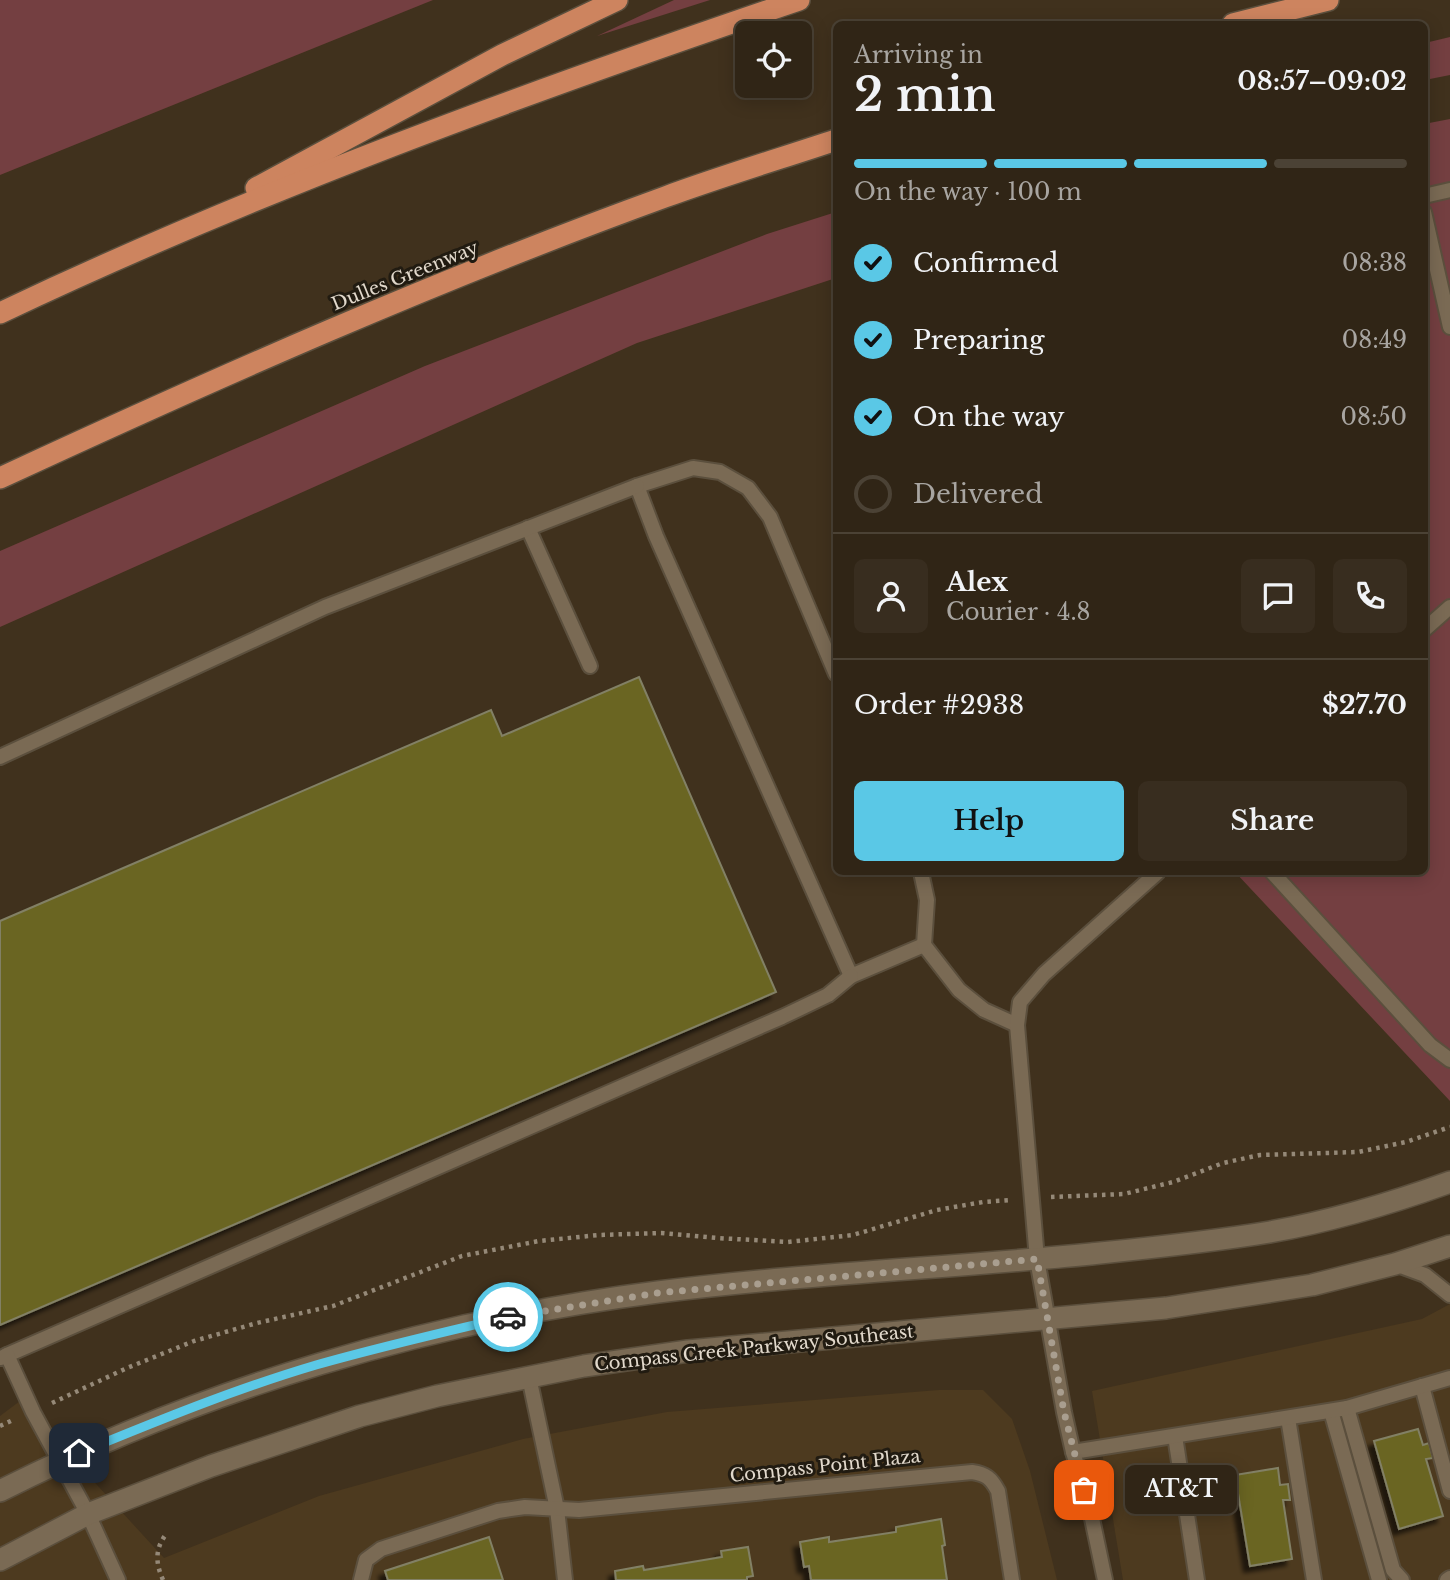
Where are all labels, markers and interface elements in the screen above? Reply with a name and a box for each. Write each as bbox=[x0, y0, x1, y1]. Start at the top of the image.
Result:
map controls bbox=[735, 21, 812, 98]
button: locate bbox=[735, 21, 812, 98]
text: Arriving in bbox=[854, 41, 983, 69]
text: 08:57–09:02 bbox=[1237, 65, 1407, 97]
text: 2 min bbox=[854, 66, 996, 123]
text: On the way · 100 m bbox=[854, 178, 1082, 206]
street label: Dulles Greenway bbox=[328, 236, 482, 315]
icon: check bbox=[854, 244, 892, 282]
text: Confirmed bbox=[913, 247, 1058, 279]
text: 08:38 bbox=[1342, 249, 1407, 277]
icon: check bbox=[854, 321, 892, 359]
text: Preparing bbox=[913, 324, 1045, 356]
text: 08:49 bbox=[1342, 326, 1407, 354]
icon: check bbox=[854, 398, 892, 436]
text: On the way bbox=[913, 401, 1065, 433]
text: 08:50 bbox=[1341, 403, 1407, 431]
text: Delivered bbox=[913, 478, 1043, 510]
button: person bbox=[854, 559, 928, 633]
button: chat bbox=[1241, 559, 1315, 633]
button: phone bbox=[1333, 559, 1407, 633]
text: Alex bbox=[946, 566, 1008, 598]
text: Courier · 4.8 bbox=[946, 598, 1091, 626]
text: Order #2938 bbox=[854, 689, 1024, 721]
text: $27.70 bbox=[1322, 689, 1407, 721]
button: Help bbox=[854, 781, 1124, 861]
button: Share bbox=[1138, 781, 1407, 861]
courier bbox=[473, 1282, 543, 1352]
icon: car bbox=[489, 1298, 527, 1336]
street label: Compass Creek Parkway Southeast bbox=[593, 1320, 915, 1376]
pin bbox=[49, 1423, 109, 1483]
icon: home bbox=[60, 1434, 98, 1472]
street label: Compass Point Plaza bbox=[729, 1445, 921, 1487]
pin bbox=[1054, 1460, 1114, 1520]
callout: AT&T bbox=[1126, 1466, 1238, 1514]
icon: bag bbox=[1065, 1471, 1103, 1509]
text: AT&T bbox=[1144, 1475, 1218, 1503]

